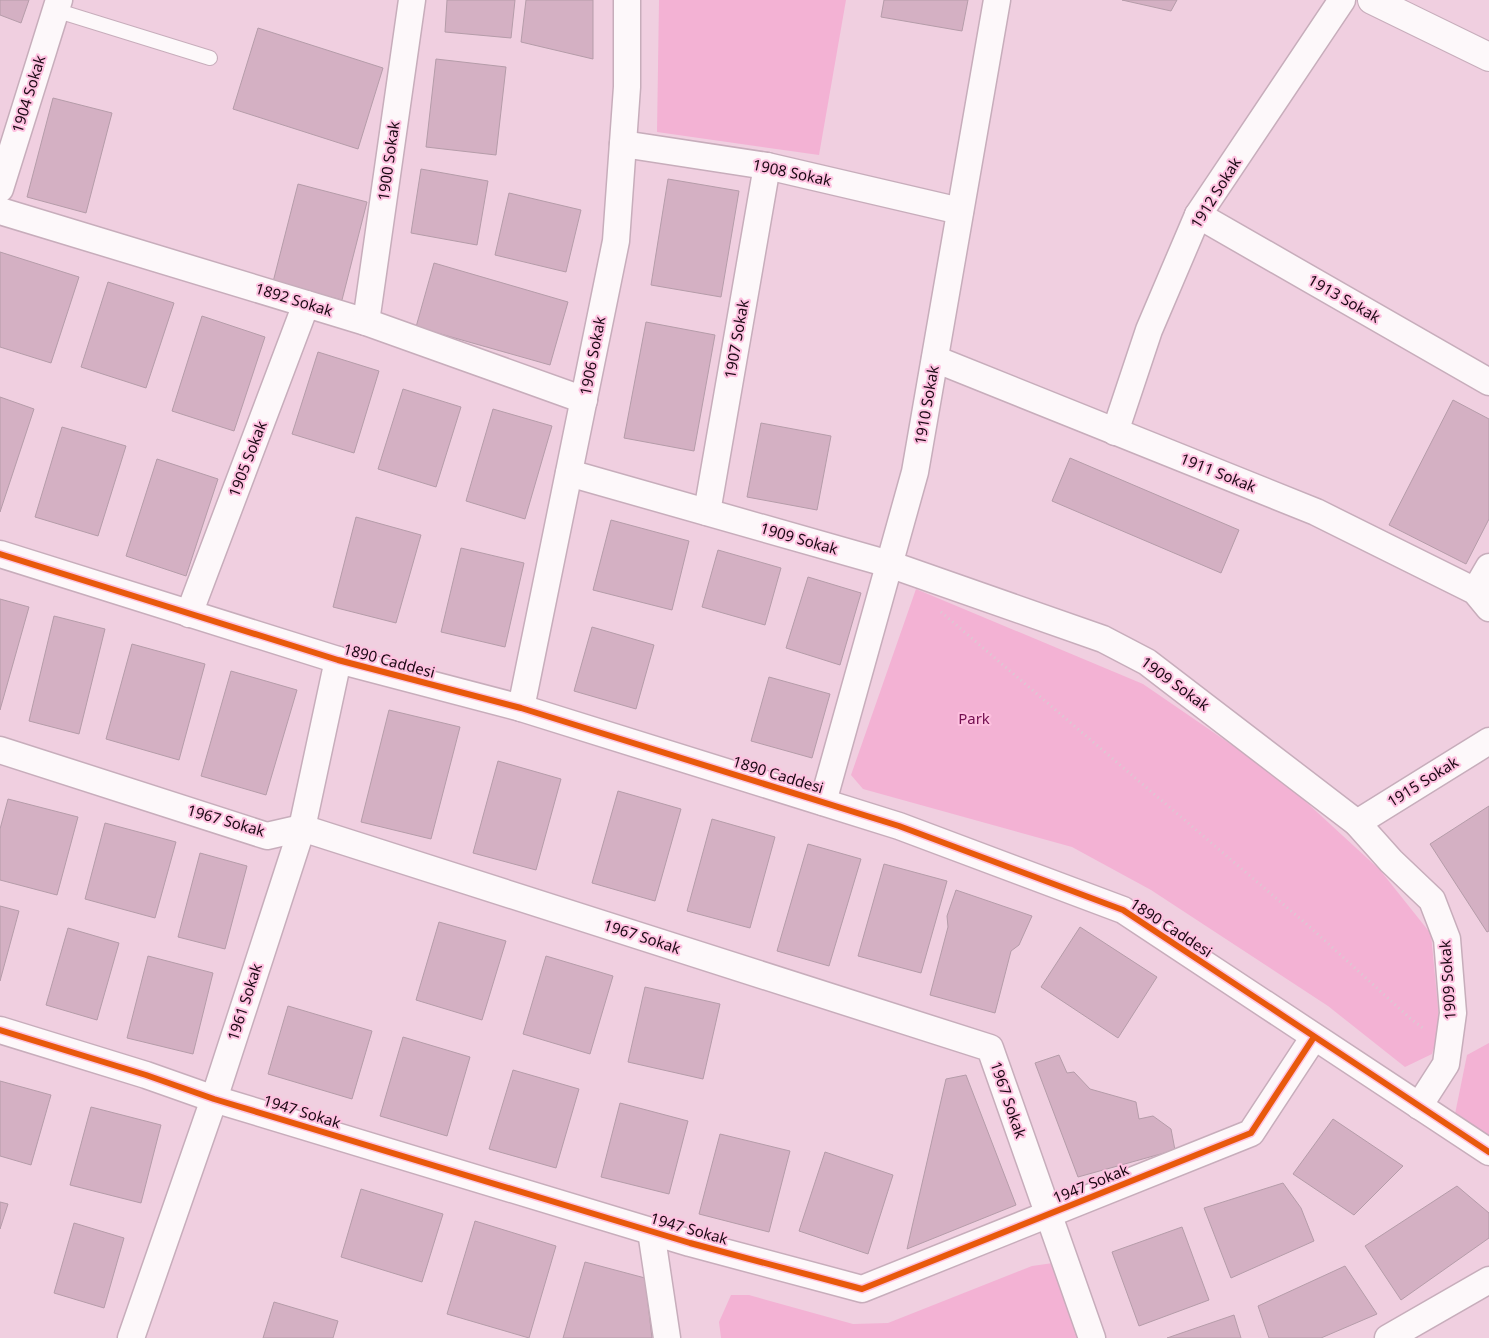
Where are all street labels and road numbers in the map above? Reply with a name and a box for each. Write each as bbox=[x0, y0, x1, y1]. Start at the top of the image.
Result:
street label: 1904 Sokak bbox=[7, 53, 49, 135]
street label: 1900 Sokak bbox=[373, 120, 403, 202]
street label: 1912 Sokak bbox=[1185, 153, 1245, 232]
street label: 1908 Sokak bbox=[751, 154, 833, 190]
street label: 1913 Sokak bbox=[1305, 269, 1384, 327]
street label: 1892 Sokak bbox=[253, 278, 335, 320]
street label: 1907 Sokak bbox=[719, 298, 753, 380]
street label: 1906 Sokak bbox=[575, 315, 609, 397]
street label: 1910 Sokak bbox=[909, 364, 943, 446]
street label: 1905 Sokak bbox=[223, 418, 271, 500]
street label: 1911 Sokak bbox=[1178, 448, 1259, 496]
street label: 1909 Sokak bbox=[758, 517, 840, 559]
street label: 1890 Caddesi bbox=[341, 638, 437, 682]
street label: 1909 Sokak bbox=[1137, 652, 1214, 715]
street label: 1890 Caddesi bbox=[730, 751, 826, 797]
street label: 1915 Sokak bbox=[1383, 751, 1462, 811]
street label: 1967 Sokak bbox=[185, 799, 267, 841]
street label: 1890 Caddesi bbox=[1127, 893, 1216, 961]
street label: 1967 Sokak bbox=[601, 914, 683, 958]
street label: 1909 Sokak bbox=[1434, 939, 1460, 1021]
street label: 1961 Sokak bbox=[222, 961, 266, 1043]
street label: 1967 Sokak bbox=[986, 1059, 1031, 1141]
street label: 1947 Sokak bbox=[261, 1090, 343, 1132]
street label: 1947 Sokak bbox=[1050, 1159, 1131, 1207]
street label: 1947 Sokak bbox=[648, 1207, 730, 1249]

